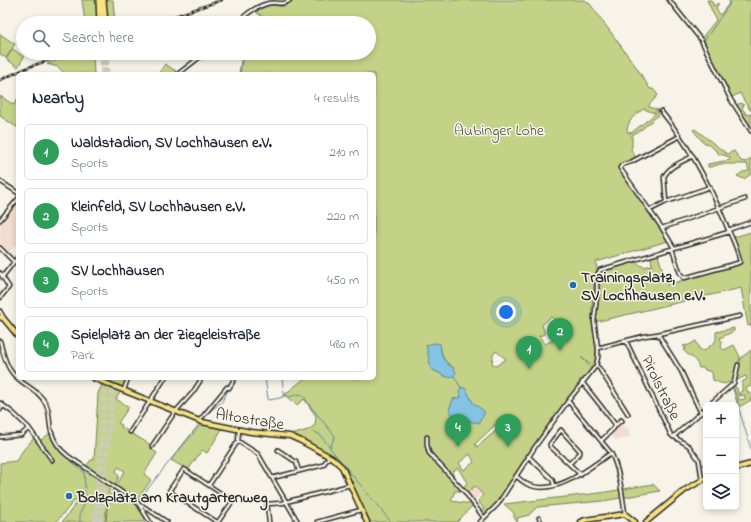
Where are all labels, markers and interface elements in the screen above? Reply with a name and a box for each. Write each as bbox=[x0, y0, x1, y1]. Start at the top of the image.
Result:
search box bbox=[16, 16, 376, 60]
icon: search bbox=[30, 27, 52, 49]
text: Search here bbox=[62, 27, 134, 49]
text: Nearby bbox=[32, 86, 84, 111]
text: 4 results bbox=[314, 89, 360, 108]
park label: Aubinger Lohe bbox=[454, 119, 545, 143]
text: Waldstadion, SV Lochhausen e.V. bbox=[71, 132, 272, 154]
text: 1 bbox=[44, 143, 48, 162]
text: 210 m bbox=[329, 143, 359, 162]
text: Sports bbox=[71, 154, 108, 173]
text: Kleinfeld, SV Lochhausen e.V. bbox=[71, 196, 245, 218]
text: 2 bbox=[43, 207, 49, 226]
text: 220 m bbox=[327, 207, 359, 226]
text: Sports bbox=[71, 218, 108, 237]
text: SV Lochhausen bbox=[71, 260, 164, 282]
place label: Trainingsplatz, SV Lochhausen e.V. bbox=[581, 266, 706, 308]
text: 3 bbox=[43, 271, 49, 290]
text: 450 m bbox=[327, 271, 359, 290]
marker: Trainingsplatz, SV Lochhausen e.V. bbox=[568, 280, 578, 290]
text: Sports bbox=[71, 282, 108, 301]
your location bbox=[496, 302, 516, 322]
pin: 2 bbox=[547, 318, 573, 351]
text: Spielplatz an der Ziegeleistraße bbox=[71, 324, 260, 346]
text: 4 bbox=[43, 335, 49, 354]
text: 480 m bbox=[330, 335, 359, 354]
pin: 1 bbox=[516, 336, 542, 369]
text: Park bbox=[71, 346, 95, 365]
street label: Pirolstraße bbox=[634, 351, 687, 425]
map controls bbox=[703, 402, 739, 510]
button: + bbox=[703, 402, 739, 438]
street label: Altostraße bbox=[214, 403, 286, 437]
pin: 4 bbox=[445, 414, 471, 447]
pin: 3 bbox=[495, 414, 521, 447]
button: − bbox=[703, 438, 739, 474]
button: layers bbox=[703, 474, 739, 510]
place label: Bolzplatz am Krautgartenweg bbox=[76, 486, 268, 511]
marker: Bolzplatz am Krautgartenweg bbox=[64, 491, 74, 501]

